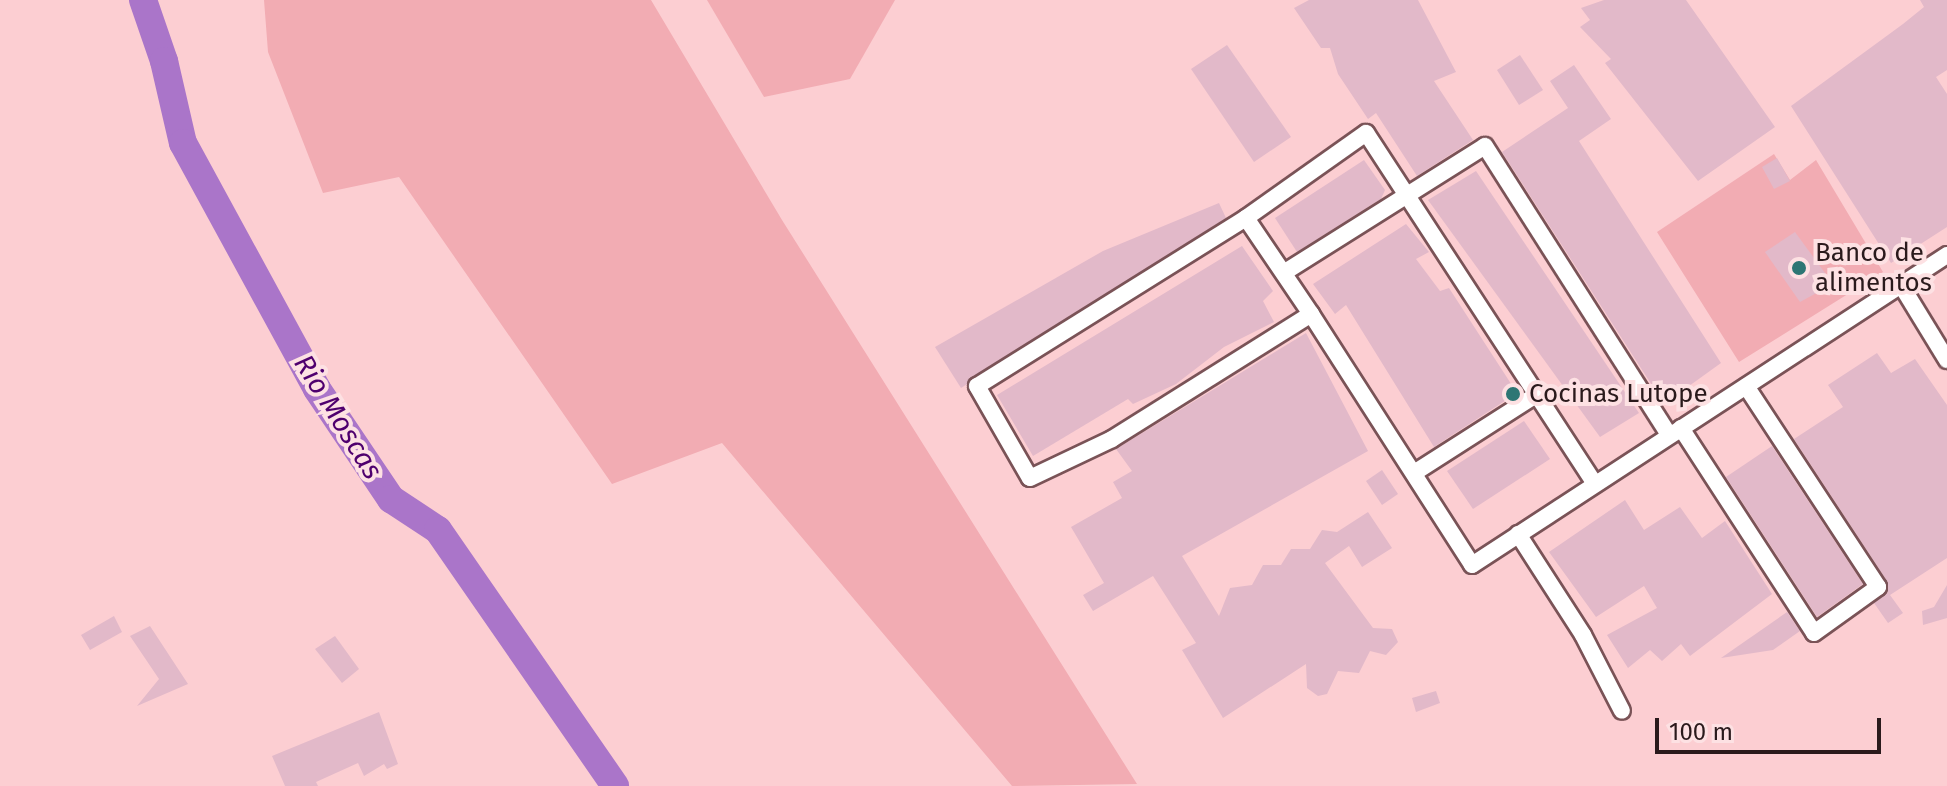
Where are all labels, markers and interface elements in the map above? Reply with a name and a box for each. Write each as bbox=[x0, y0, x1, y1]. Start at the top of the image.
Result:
place label: Banco de alimentos bbox=[1815, 237, 1932, 298]
marker: Banco de alimentos bbox=[1790, 259, 1808, 277]
water label: Rio Moscas bbox=[287, 349, 389, 485]
place label: Cocinas Lutope bbox=[1529, 378, 1708, 410]
marker: Cocinas Lutope bbox=[1504, 385, 1522, 403]
scale bar bbox=[1659, 702, 1885, 752]
text: 100 m bbox=[1669, 718, 1733, 746]

